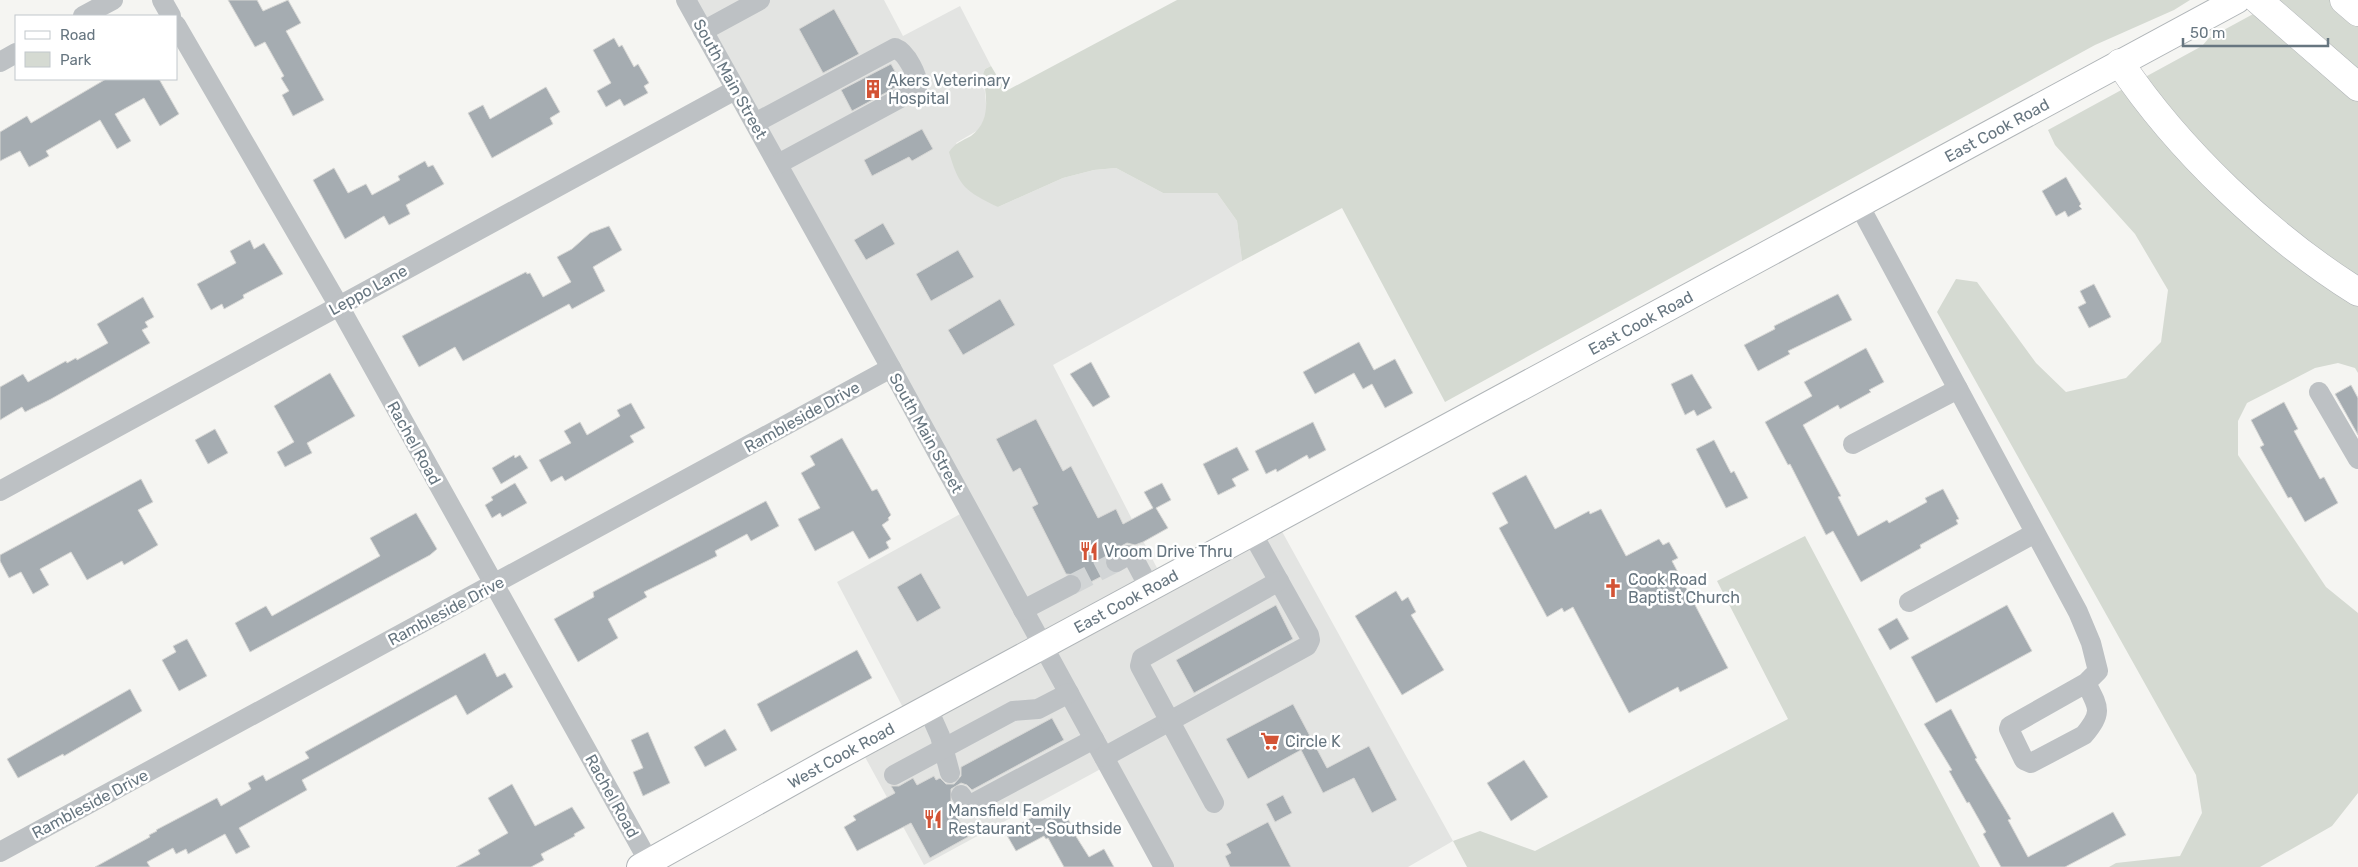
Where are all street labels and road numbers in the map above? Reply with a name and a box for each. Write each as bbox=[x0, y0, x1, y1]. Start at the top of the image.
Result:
street label: South Main Street bbox=[689, 16, 771, 142]
street label: East Cook Road bbox=[1941, 94, 2052, 166]
street label: Leppo Lane bbox=[326, 261, 410, 319]
street label: East Cook Road bbox=[1585, 287, 1696, 359]
street label: South Main Street bbox=[885, 370, 967, 496]
street label: Rambleside Drive bbox=[741, 377, 863, 457]
street label: Rachel Road bbox=[383, 398, 445, 488]
street label: East Cook Road bbox=[1070, 565, 1181, 637]
street label: Rambleside Drive bbox=[385, 572, 507, 650]
street label: West Cook Road bbox=[784, 718, 898, 792]
street label: Rachel Road bbox=[581, 751, 643, 841]
street label: Rambleside Drive bbox=[29, 765, 151, 843]

